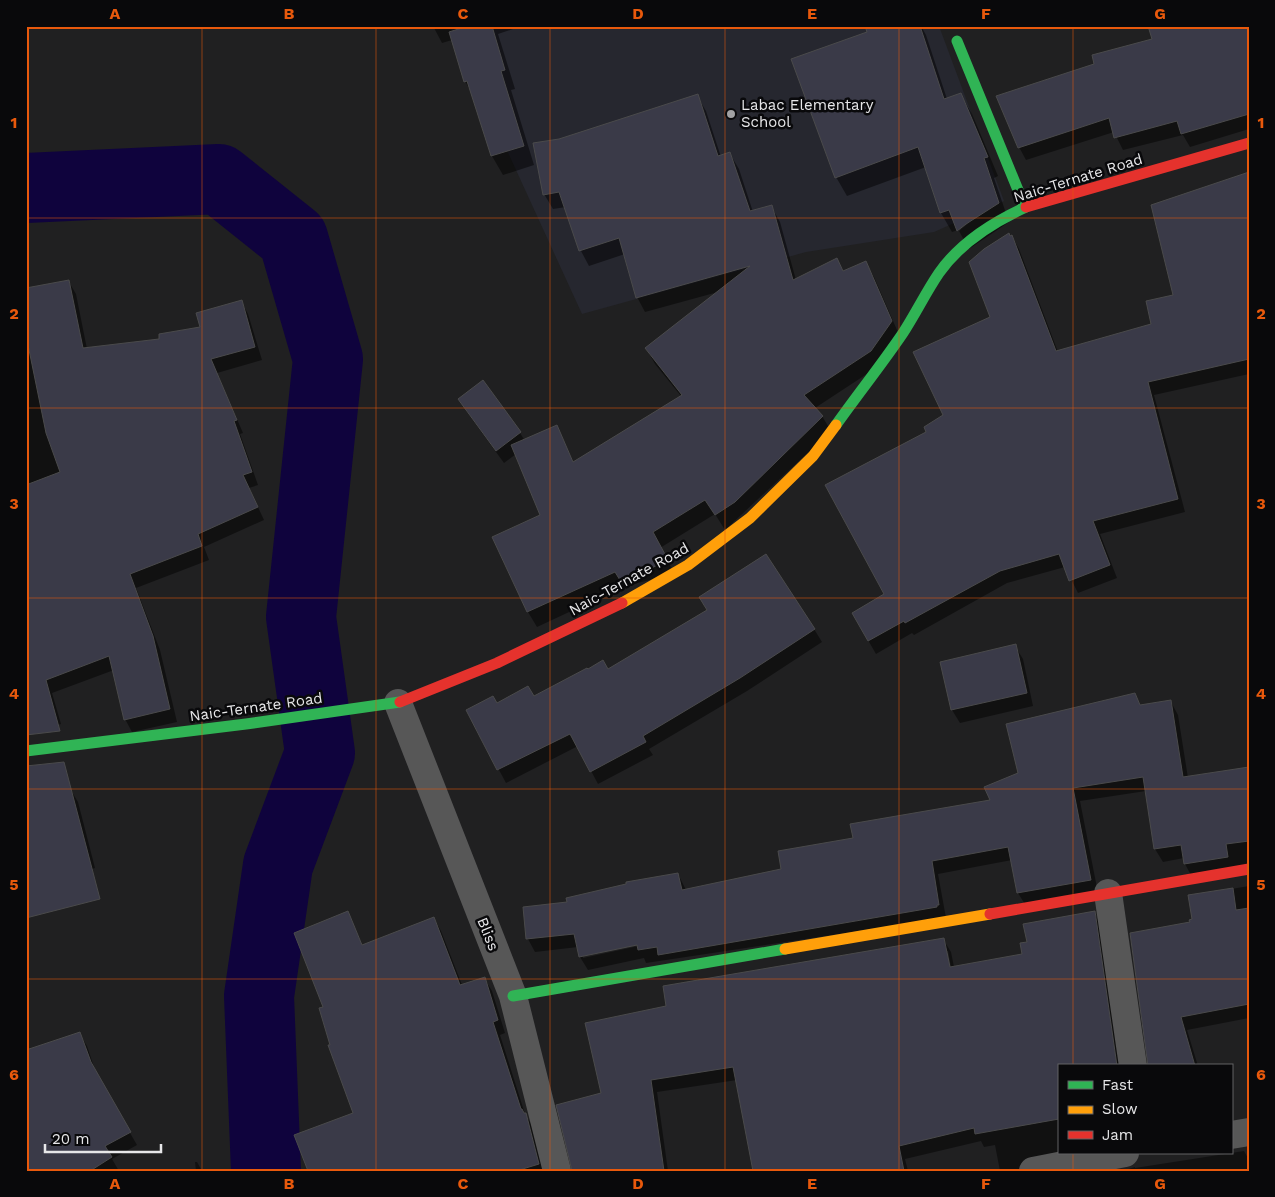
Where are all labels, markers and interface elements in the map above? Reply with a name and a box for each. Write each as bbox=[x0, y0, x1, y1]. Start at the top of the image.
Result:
text: A bbox=[110, 4, 121, 23]
text: B bbox=[284, 4, 295, 23]
text: C bbox=[458, 4, 469, 23]
text: D bbox=[632, 4, 644, 23]
text: E bbox=[807, 4, 817, 23]
text: F bbox=[981, 4, 991, 23]
text: G bbox=[1154, 4, 1166, 23]
place label: Labac Elementary School bbox=[741, 96, 874, 131]
marker: Labac Elementary School bbox=[725, 108, 737, 120]
text: 1 bbox=[11, 113, 17, 132]
text: 1 bbox=[1258, 113, 1264, 132]
street label: Naic-Ternate Road bbox=[1011, 150, 1145, 206]
text: 2 bbox=[9, 304, 19, 323]
text: 2 bbox=[1256, 304, 1266, 323]
text: 3 bbox=[9, 494, 19, 513]
text: 3 bbox=[1256, 494, 1266, 513]
street label: Naic-Ternate Road bbox=[566, 539, 692, 619]
text: 4 bbox=[9, 684, 19, 703]
text: 4 bbox=[1256, 684, 1266, 703]
street label: Naic-Ternate Road bbox=[188, 689, 324, 725]
text: 5 bbox=[9, 875, 19, 894]
text: 5 bbox=[1256, 875, 1266, 894]
street label: Bliss bbox=[473, 915, 503, 953]
legend bbox=[1058, 1064, 1232, 1154]
text: 6 bbox=[9, 1065, 19, 1084]
text: 6 bbox=[1256, 1065, 1266, 1084]
text: Fast bbox=[1102, 1076, 1134, 1094]
text: Slow bbox=[1102, 1100, 1138, 1118]
scale bar bbox=[45, 1122, 161, 1154]
text: Jam bbox=[1102, 1126, 1133, 1144]
text: 20 m bbox=[52, 1130, 90, 1148]
text: A bbox=[110, 1174, 121, 1193]
text: B bbox=[284, 1174, 295, 1193]
text: C bbox=[458, 1174, 469, 1193]
text: D bbox=[632, 1174, 644, 1193]
text: E bbox=[807, 1174, 817, 1193]
text: F bbox=[981, 1174, 991, 1193]
text: G bbox=[1154, 1174, 1166, 1193]

